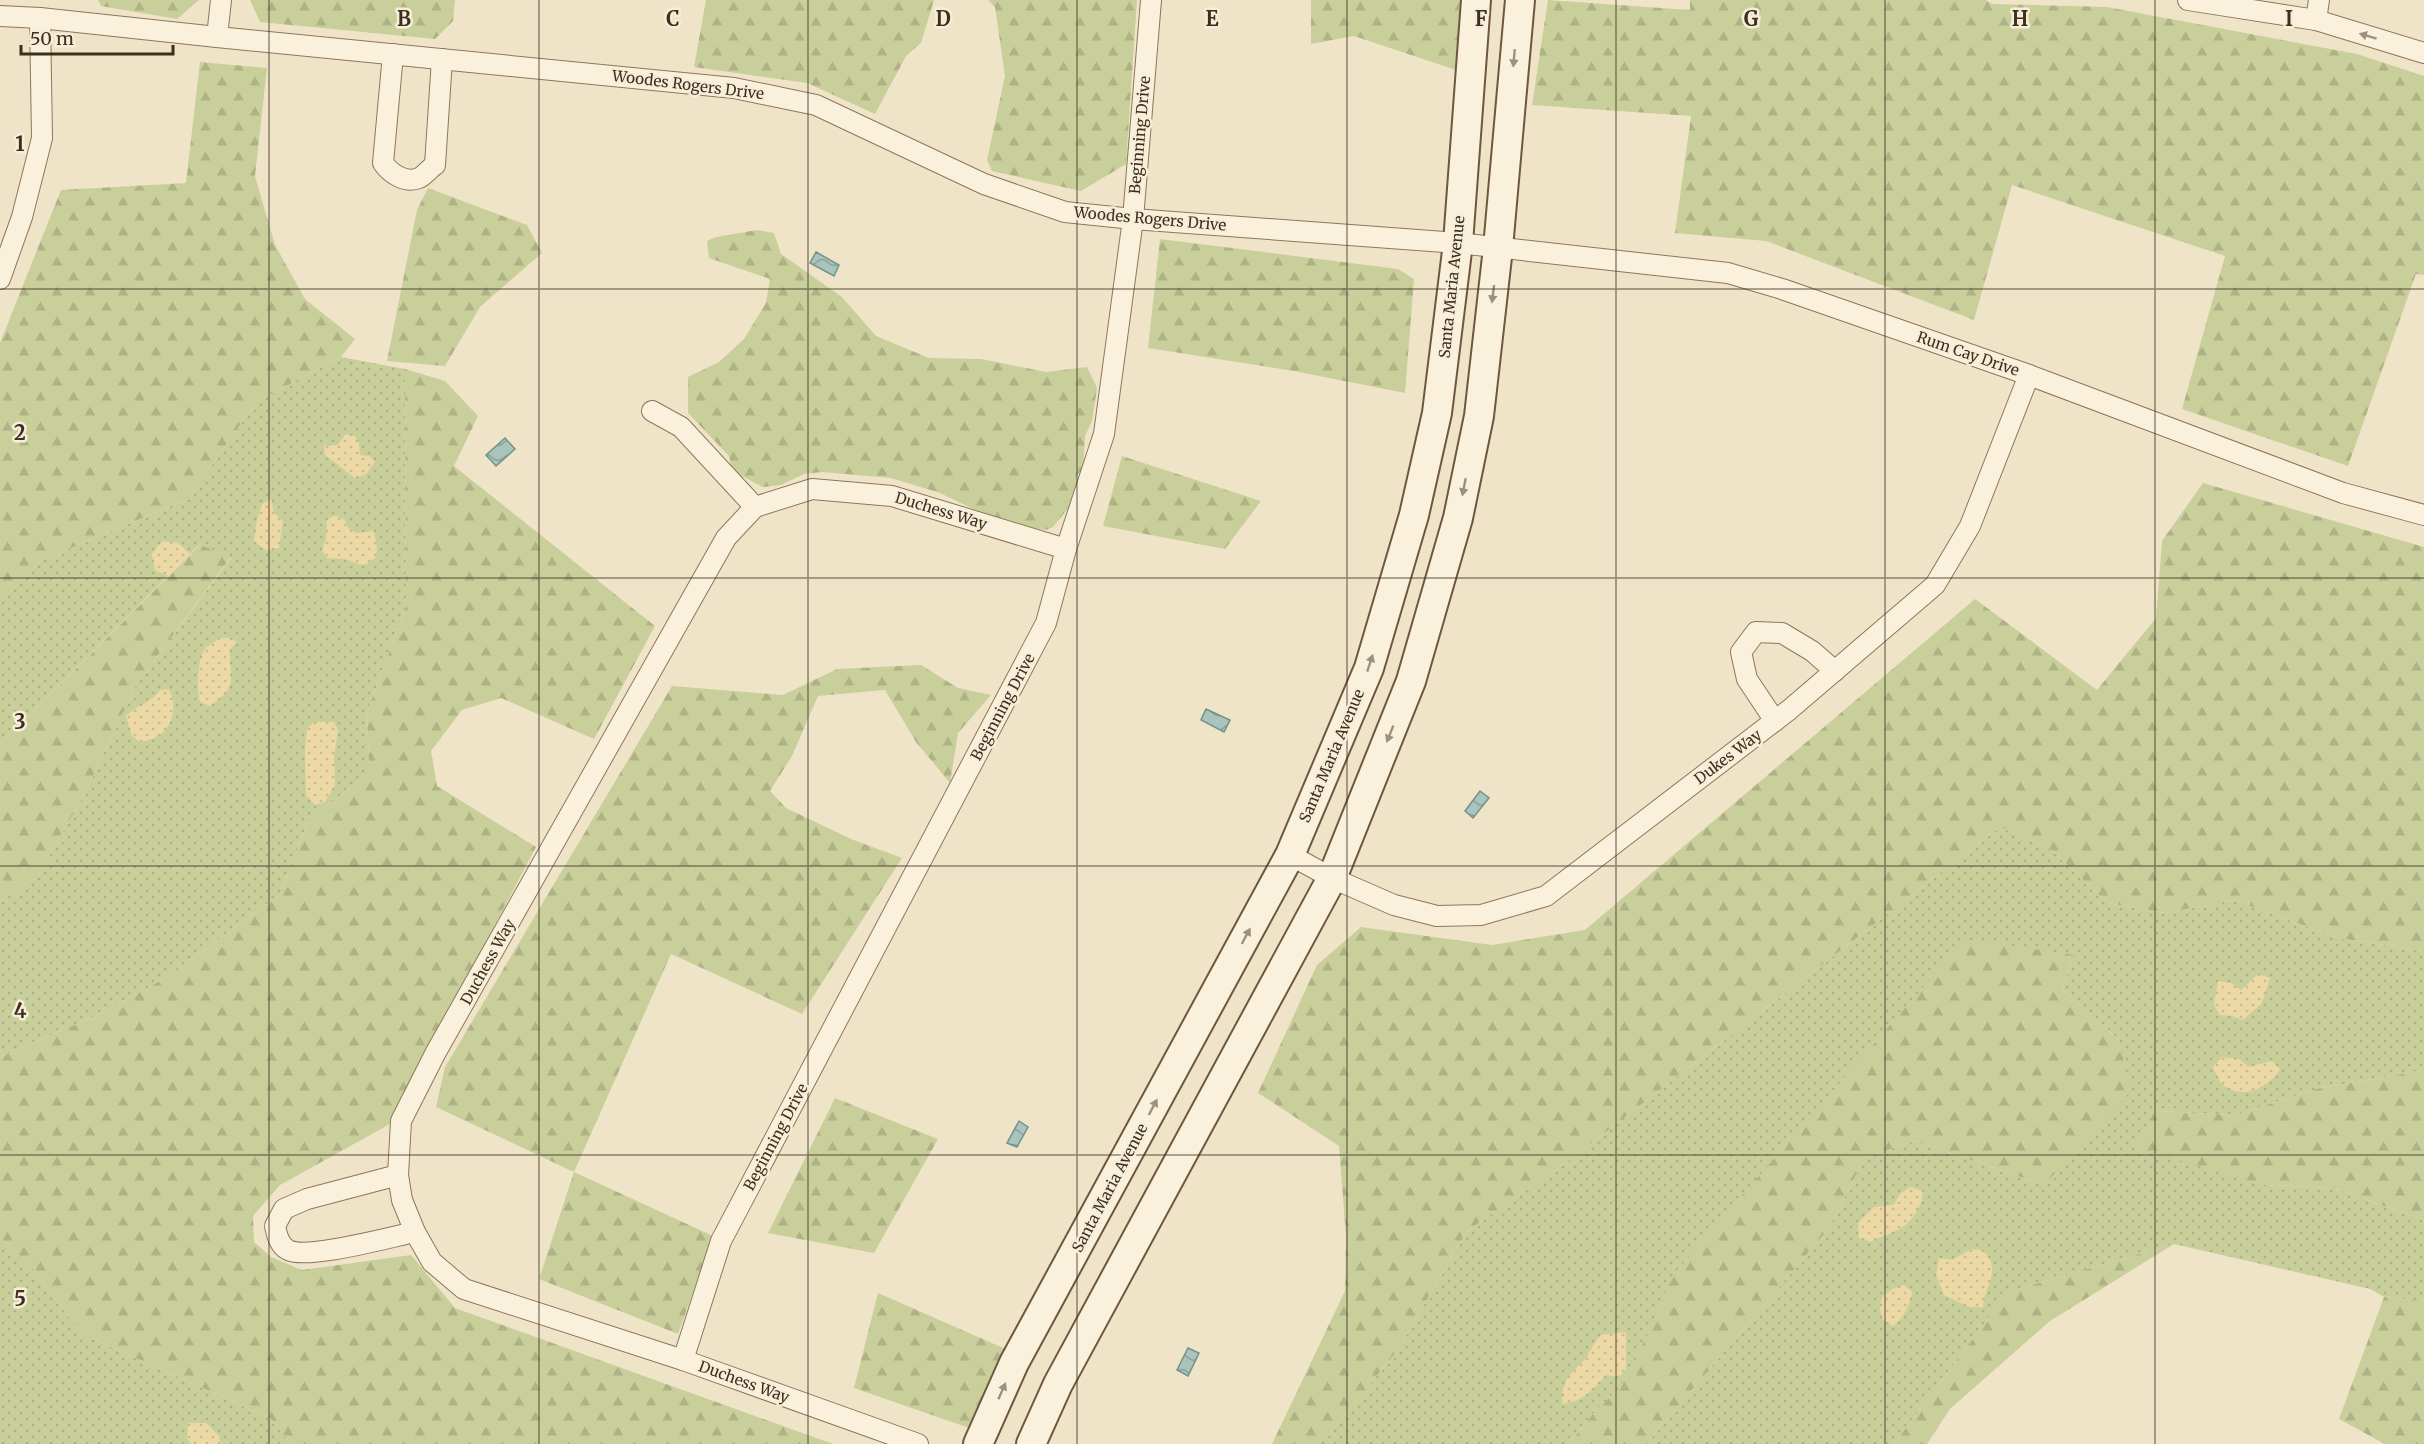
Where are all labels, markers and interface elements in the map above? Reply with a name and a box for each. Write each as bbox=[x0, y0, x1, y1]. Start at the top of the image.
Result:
text: B bbox=[397, 6, 411, 31]
text: C bbox=[666, 6, 680, 31]
text: D bbox=[935, 6, 951, 31]
text: E bbox=[1205, 6, 1219, 31]
text: F bbox=[1475, 6, 1488, 31]
text: G bbox=[1744, 6, 1759, 31]
text: H bbox=[2012, 6, 2028, 31]
text: I bbox=[2285, 6, 2293, 31]
scale bar bbox=[21, 18, 172, 56]
text: 50 m bbox=[30, 27, 74, 50]
one-way arrow bbox=[2359, 31, 2377, 40]
one-way arrow bbox=[1510, 49, 1519, 68]
street label: Woodes Rogers Drive bbox=[610, 66, 765, 103]
street label: Beginning Drive bbox=[1125, 75, 1154, 195]
text: 1 bbox=[15, 131, 25, 156]
street label: Woodes Rogers Drive bbox=[1072, 202, 1227, 235]
street label: Santa Maria Avenue bbox=[1435, 215, 1468, 359]
one-way arrow bbox=[1488, 285, 1497, 304]
street label: Rum Cay Drive bbox=[1915, 327, 2022, 380]
text: 2 bbox=[14, 420, 26, 445]
one-way arrow bbox=[1459, 478, 1468, 497]
street label: Duchess Way bbox=[893, 488, 990, 534]
street label: Beginning Drive bbox=[966, 650, 1039, 764]
one-way arrow bbox=[1366, 654, 1375, 672]
street label: Santa Maria Avenue bbox=[1295, 686, 1368, 825]
text: 3 bbox=[14, 709, 26, 734]
one-way arrow bbox=[1385, 725, 1395, 743]
street label: Dukes Way bbox=[1690, 725, 1765, 788]
street label: Duchess Way bbox=[456, 915, 519, 1008]
one-way arrow bbox=[1241, 927, 1251, 944]
text: 4 bbox=[14, 998, 27, 1023]
street label: Beginning Drive bbox=[739, 1080, 812, 1194]
one-way arrow bbox=[1148, 1099, 1158, 1116]
street label: Santa Maria Avenue bbox=[1068, 1120, 1152, 1255]
text: 5 bbox=[14, 1286, 26, 1311]
street label: Duchess Way bbox=[696, 1356, 792, 1407]
one-way arrow bbox=[997, 1381, 1007, 1399]

